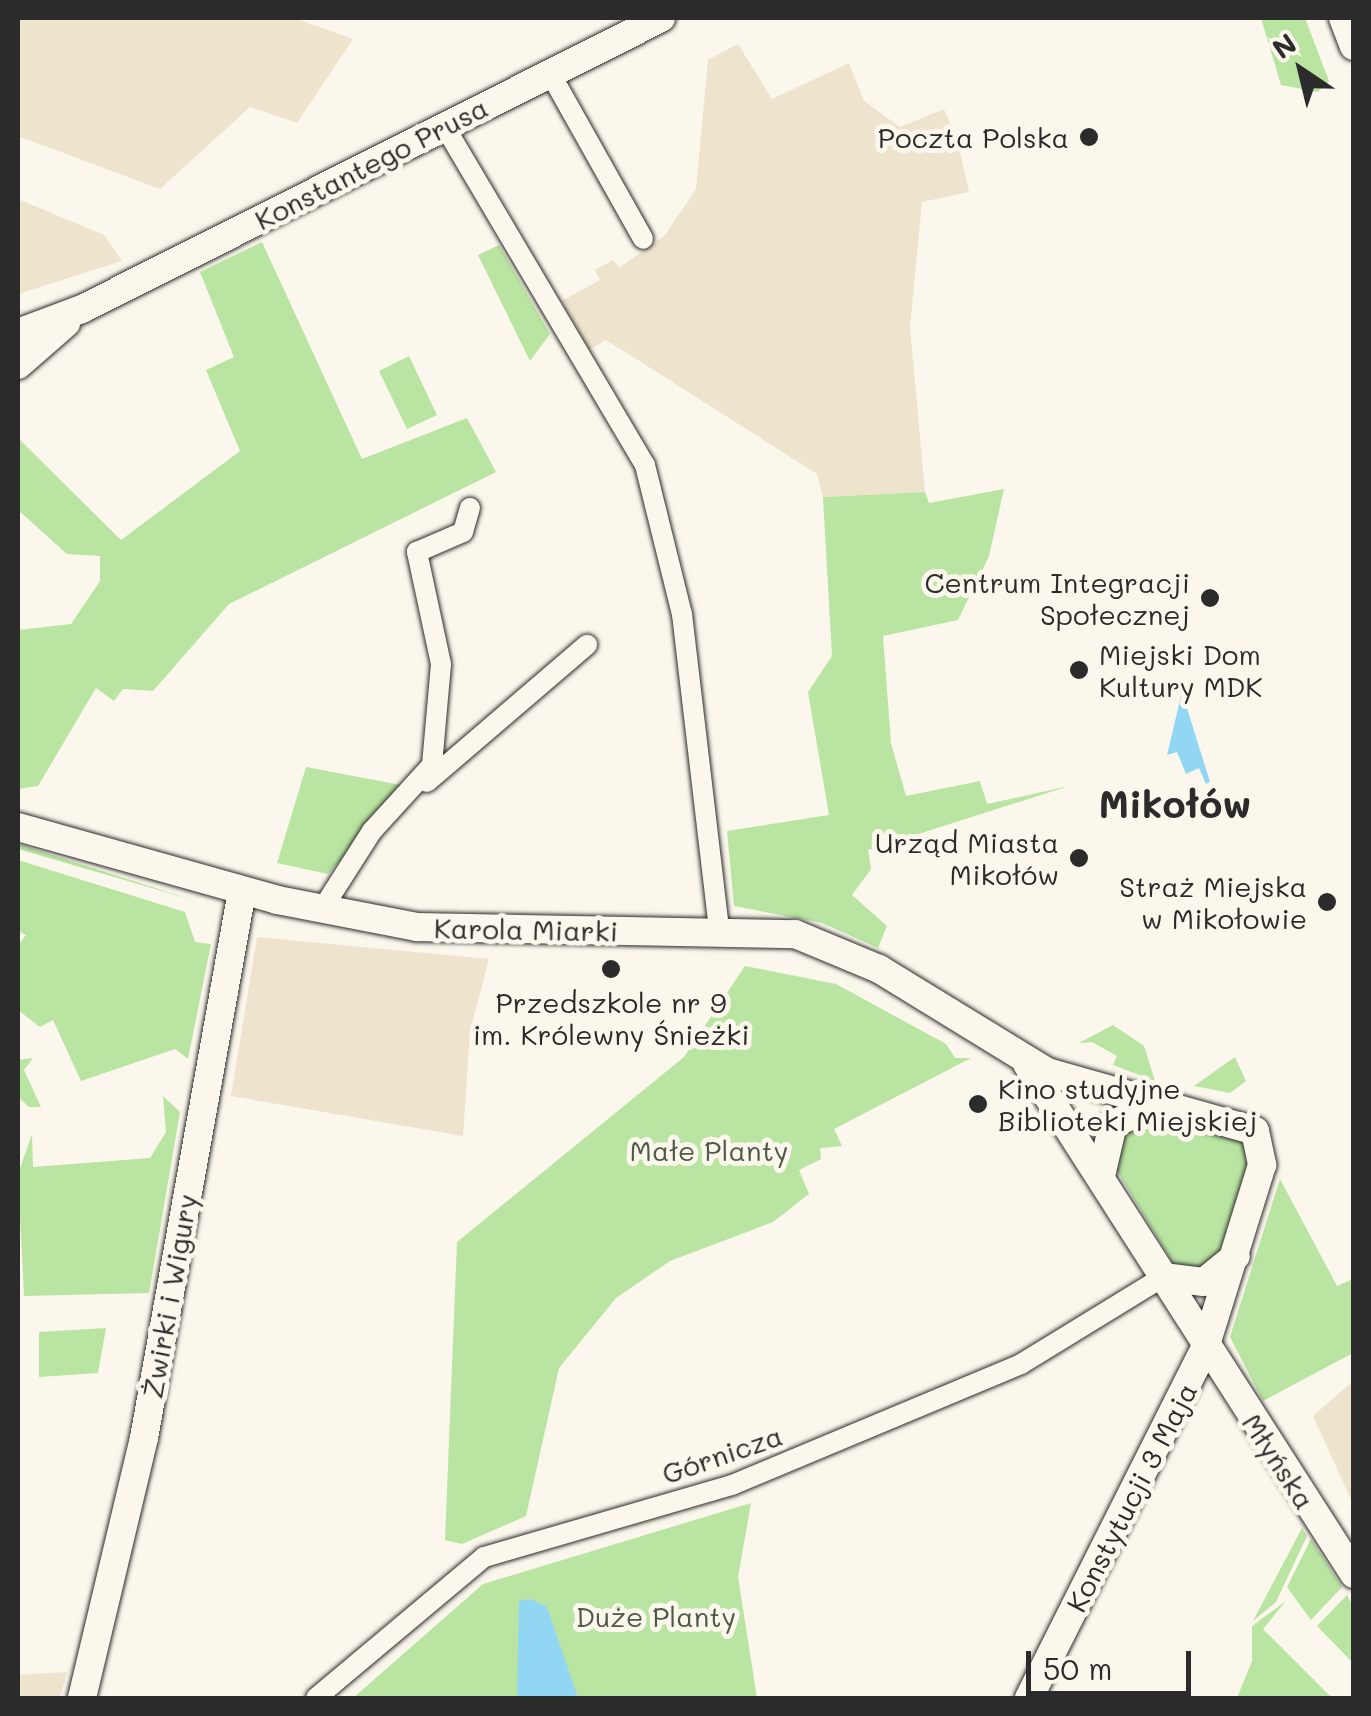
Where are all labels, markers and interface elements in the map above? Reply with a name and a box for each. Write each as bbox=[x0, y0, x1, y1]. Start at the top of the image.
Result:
north arrow bbox=[1251, 20, 1351, 120]
text: N bbox=[1265, 25, 1303, 66]
street label: Konstantego Prusa bbox=[249, 90, 493, 236]
place label: Poczta Polska bbox=[878, 120, 1069, 154]
marker: Poczta Polska bbox=[1078, 126, 1100, 148]
place label: Centrum Integracji Społecznej bbox=[925, 565, 1190, 631]
marker: Centrum Integracji Społecznej bbox=[1199, 587, 1221, 609]
place label: Miejski Dom Kultury MDK bbox=[1099, 637, 1262, 703]
marker: Miejski Dom Kultury MDK bbox=[1068, 659, 1090, 681]
district label: Mikołów bbox=[1098, 781, 1252, 827]
place label: Urząd Miasta Mikołów bbox=[875, 825, 1059, 891]
marker: Urząd Miasta Mikołów bbox=[1068, 847, 1090, 869]
place label: Straż Miejska w Mikołowie bbox=[1119, 869, 1307, 935]
marker: Straż Miejska w Mikołowie bbox=[1316, 891, 1338, 913]
street label: Karola Miarki bbox=[434, 911, 618, 947]
marker: Przedszkole nr 9 im. Królewny Śnieżki bbox=[600, 958, 622, 980]
place label: Przedszkole nr 9 im. Królewny Śnieżki bbox=[472, 985, 750, 1051]
place label: Kino studyjne Biblioteki Miejskiej bbox=[998, 1071, 1257, 1137]
marker: Kino studyjne Biblioteki Miejskiej bbox=[967, 1093, 989, 1115]
park label: Małe Planty bbox=[630, 1133, 788, 1167]
street label: Żwirki i Wigury bbox=[135, 1191, 203, 1401]
street label: Konstytucji 3 Maja bbox=[1059, 1377, 1203, 1617]
street label: Młyńska bbox=[1236, 1407, 1322, 1515]
street label: Górnicza bbox=[657, 1418, 787, 1490]
park label: Duże Planty bbox=[576, 1599, 736, 1633]
scale bar bbox=[1031, 1631, 1196, 1693]
text: 50 m bbox=[1043, 1648, 1113, 1688]

